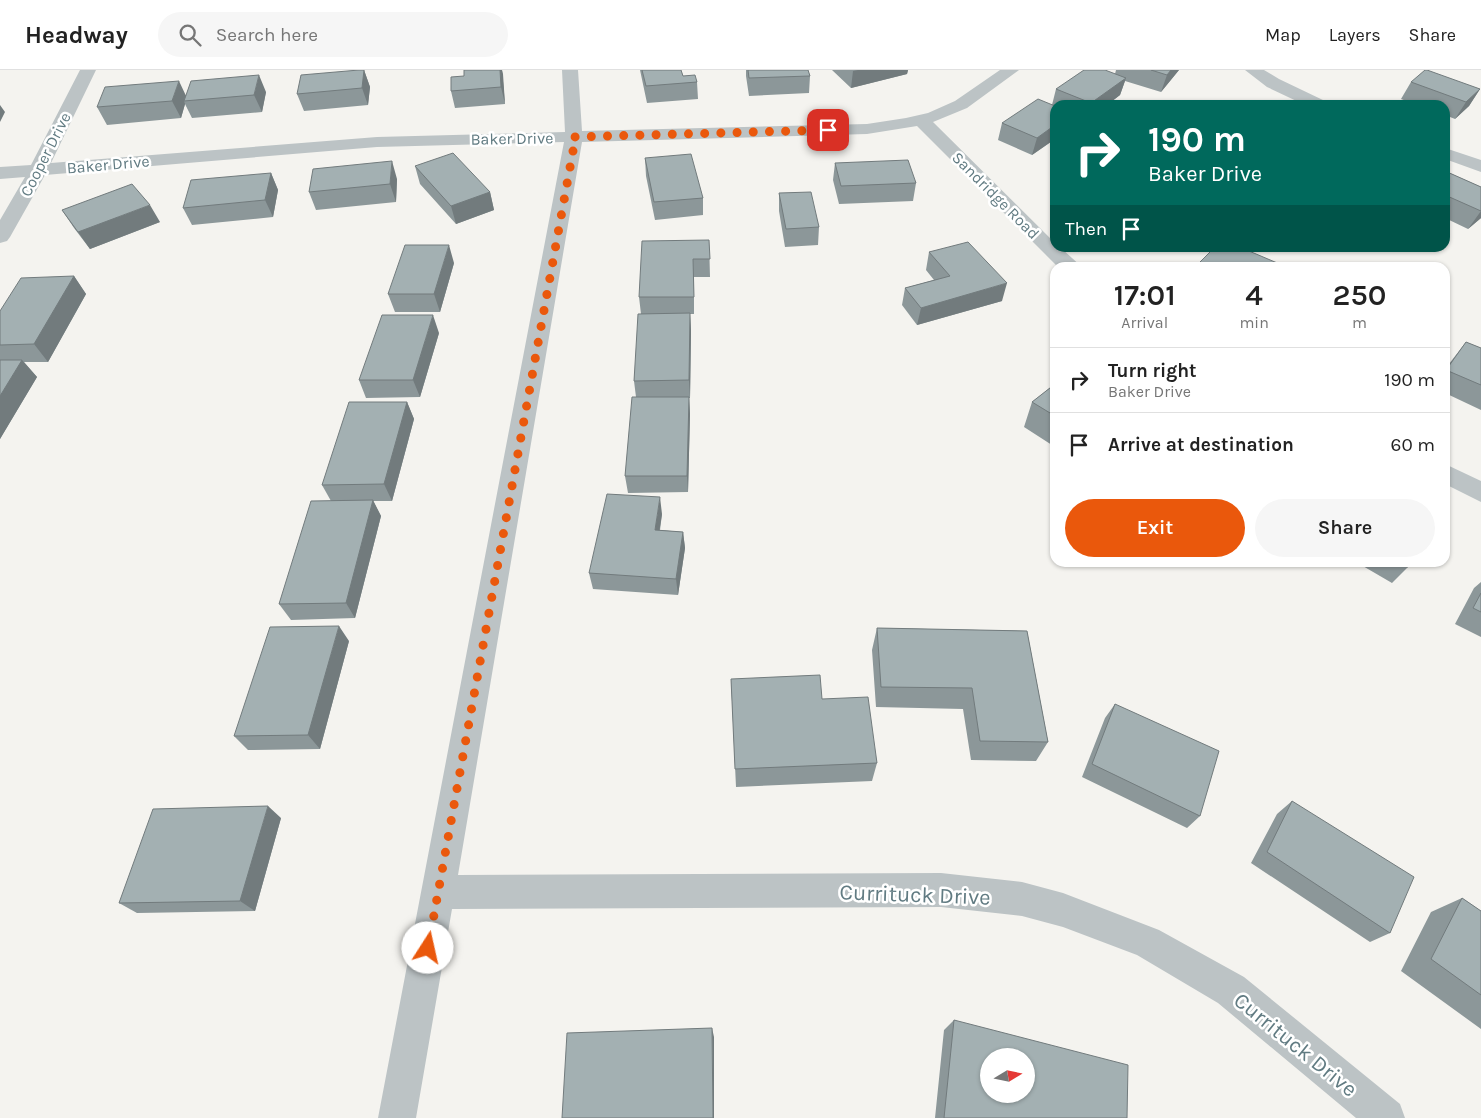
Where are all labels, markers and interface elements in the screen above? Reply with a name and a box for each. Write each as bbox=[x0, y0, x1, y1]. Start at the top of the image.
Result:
search box bbox=[158, 12, 508, 57]
text: Headway bbox=[25, 21, 128, 49]
icon: search bbox=[176, 21, 204, 49]
text: Search here bbox=[216, 24, 318, 46]
text: Map bbox=[1265, 24, 1301, 46]
text: Layers bbox=[1329, 24, 1381, 46]
text: Share bbox=[1409, 24, 1456, 46]
street label: Cooper Drive bbox=[16, 109, 75, 199]
pin bbox=[807, 109, 849, 151]
icon: arrive bbox=[814, 116, 842, 144]
text: 190 m bbox=[1148, 119, 1246, 160]
icon: right bbox=[1065, 120, 1130, 185]
street label: Baker Drive bbox=[470, 128, 554, 149]
street label: Sandridge Road bbox=[948, 148, 1043, 243]
street label: Baker Drive bbox=[66, 151, 150, 178]
text: Baker Drive bbox=[1148, 161, 1262, 187]
icon: arrive bbox=[1117, 215, 1145, 243]
text: Then bbox=[1065, 218, 1107, 240]
text: 17:01 bbox=[1114, 277, 1176, 313]
text: 4 bbox=[1245, 277, 1263, 313]
text: 250 bbox=[1332, 277, 1386, 313]
text: Arrival bbox=[1121, 313, 1168, 332]
text: min bbox=[1239, 313, 1269, 332]
text: m bbox=[1352, 313, 1367, 332]
text: Turn right bbox=[1108, 360, 1197, 382]
icon: right bbox=[1065, 366, 1093, 394]
text: 190 m bbox=[1384, 369, 1435, 391]
text: Baker Drive bbox=[1108, 382, 1191, 401]
icon: arrive bbox=[1065, 431, 1093, 459]
text: Arrive at destination bbox=[1108, 434, 1294, 456]
text: 60 m bbox=[1391, 434, 1435, 456]
button: Exit bbox=[1065, 499, 1245, 557]
button: Share bbox=[1255, 499, 1435, 557]
street label: Currituck Drive bbox=[839, 879, 991, 911]
position arrow bbox=[401, 921, 453, 973]
street label: Currituck Drive bbox=[1228, 987, 1362, 1102]
north arrow bbox=[980, 1048, 1035, 1102]
map controls bbox=[980, 1048, 1035, 1103]

